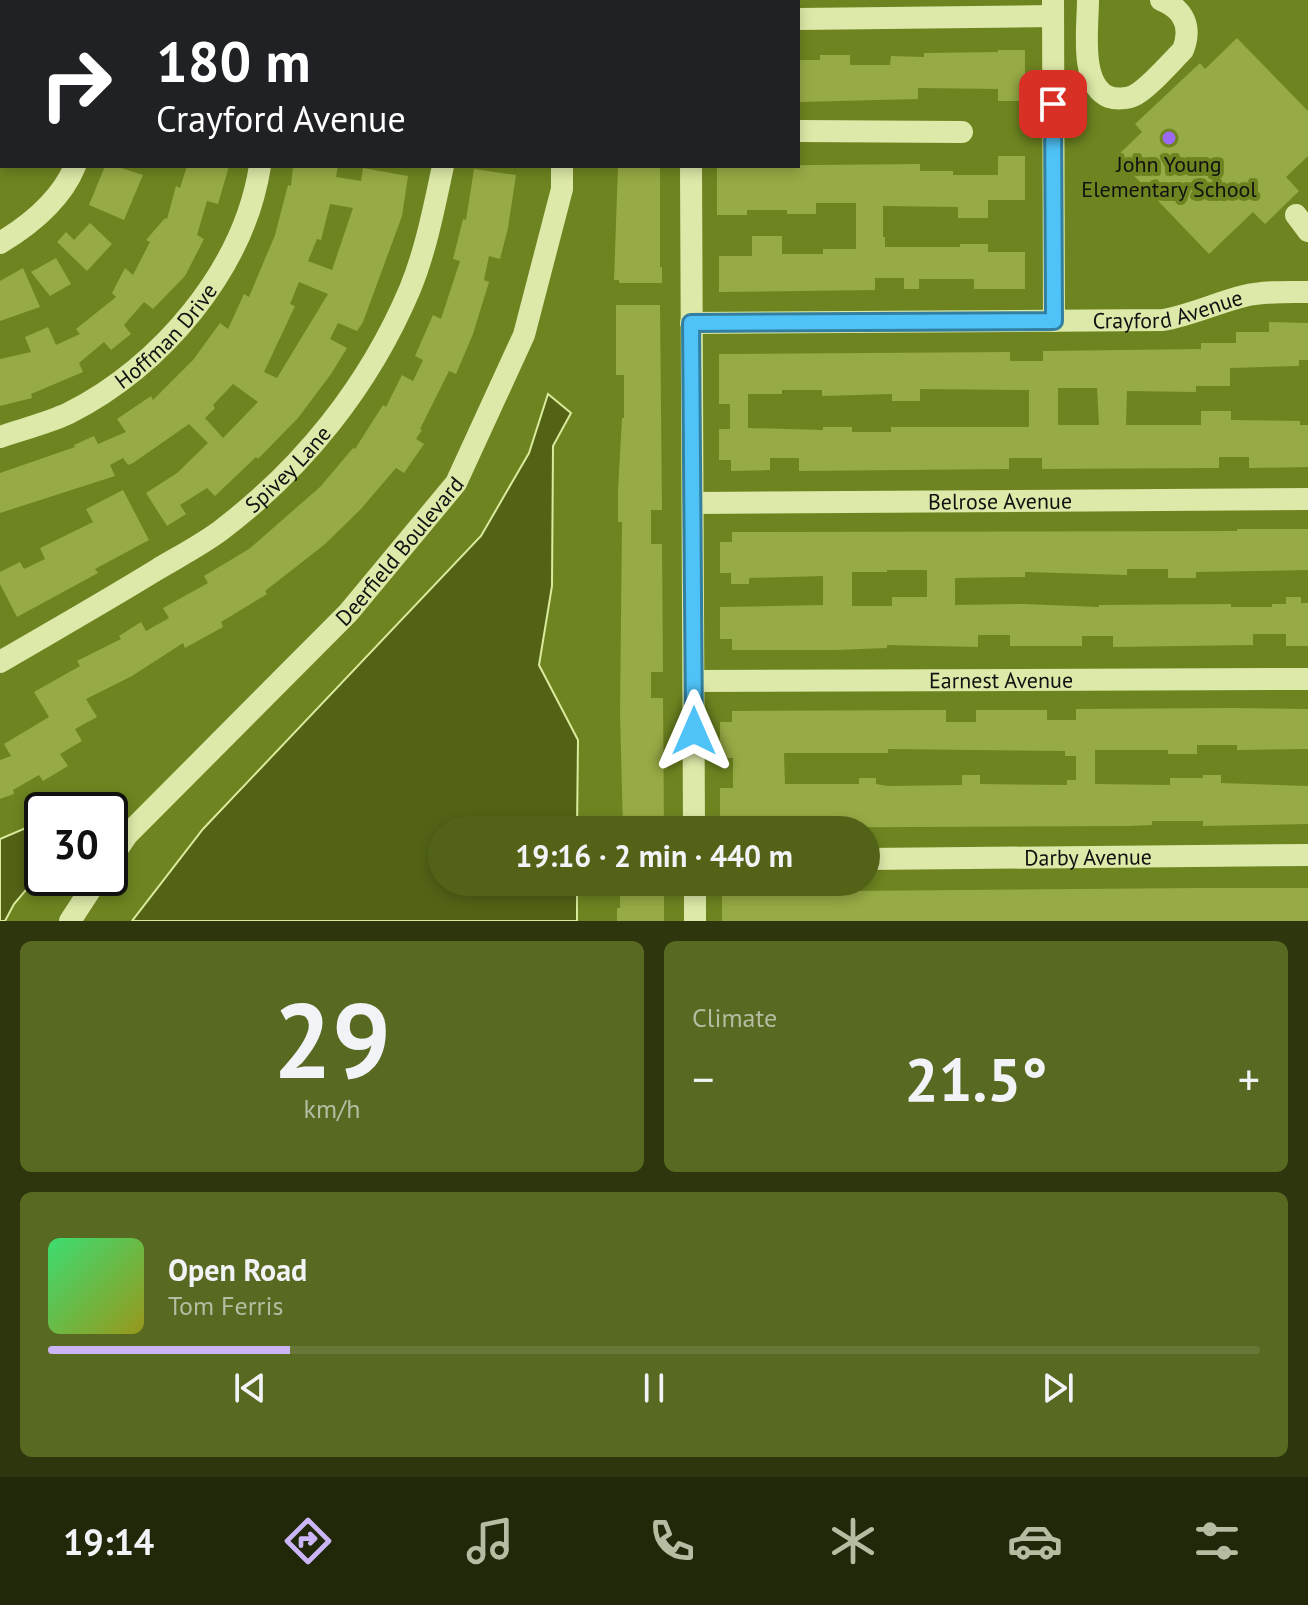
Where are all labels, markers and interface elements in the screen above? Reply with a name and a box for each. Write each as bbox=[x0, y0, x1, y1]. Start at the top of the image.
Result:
text: 180 m bbox=[156, 25, 311, 97]
icon: right bbox=[24, 32, 128, 136]
pin bbox=[1019, 70, 1087, 138]
icon: arrive bbox=[1031, 82, 1075, 126]
text: Crayford Avenue bbox=[156, 95, 406, 142]
marker: John Young Elementary School bbox=[1160, 129, 1178, 147]
place label: John Young Elementary School bbox=[1081, 150, 1257, 203]
street label: Hoffman Drive bbox=[109, 278, 223, 395]
street label: Crayford Avenue bbox=[1093, 283, 1246, 334]
street label: Spivey Lane bbox=[239, 420, 337, 519]
street label: Deerfield Boulevard bbox=[329, 471, 470, 632]
street label: Belrose Avenue bbox=[928, 487, 1072, 515]
street label: Earnest Avenue bbox=[929, 666, 1073, 694]
position arrow bbox=[652, 689, 736, 773]
speed limit sign: 30 bbox=[24, 792, 128, 896]
text: 19:16 · 2 min · 440 m bbox=[515, 836, 793, 875]
street label: Darby Avenue bbox=[1024, 842, 1152, 872]
text: 29 bbox=[273, 972, 391, 1107]
text: Climate bbox=[692, 1001, 777, 1034]
text: 21.5° bbox=[904, 1040, 1048, 1118]
text: − bbox=[692, 1050, 714, 1107]
text: + bbox=[1238, 1050, 1260, 1107]
text: km/h bbox=[304, 1092, 361, 1125]
text: Open Road bbox=[168, 1250, 307, 1289]
text: Tom Ferris bbox=[168, 1289, 283, 1322]
icon: previous bbox=[228, 1366, 272, 1410]
icon: pause bbox=[632, 1366, 676, 1410]
icon: next bbox=[1036, 1366, 1080, 1410]
icon: directions bbox=[280, 1513, 336, 1569]
icon: music bbox=[462, 1513, 518, 1569]
icon: phone bbox=[644, 1513, 700, 1569]
icon: climate bbox=[825, 1513, 881, 1569]
icon: car bbox=[1007, 1513, 1063, 1569]
icon: filters bbox=[1189, 1513, 1245, 1569]
text: 19:14 bbox=[63, 1518, 154, 1565]

